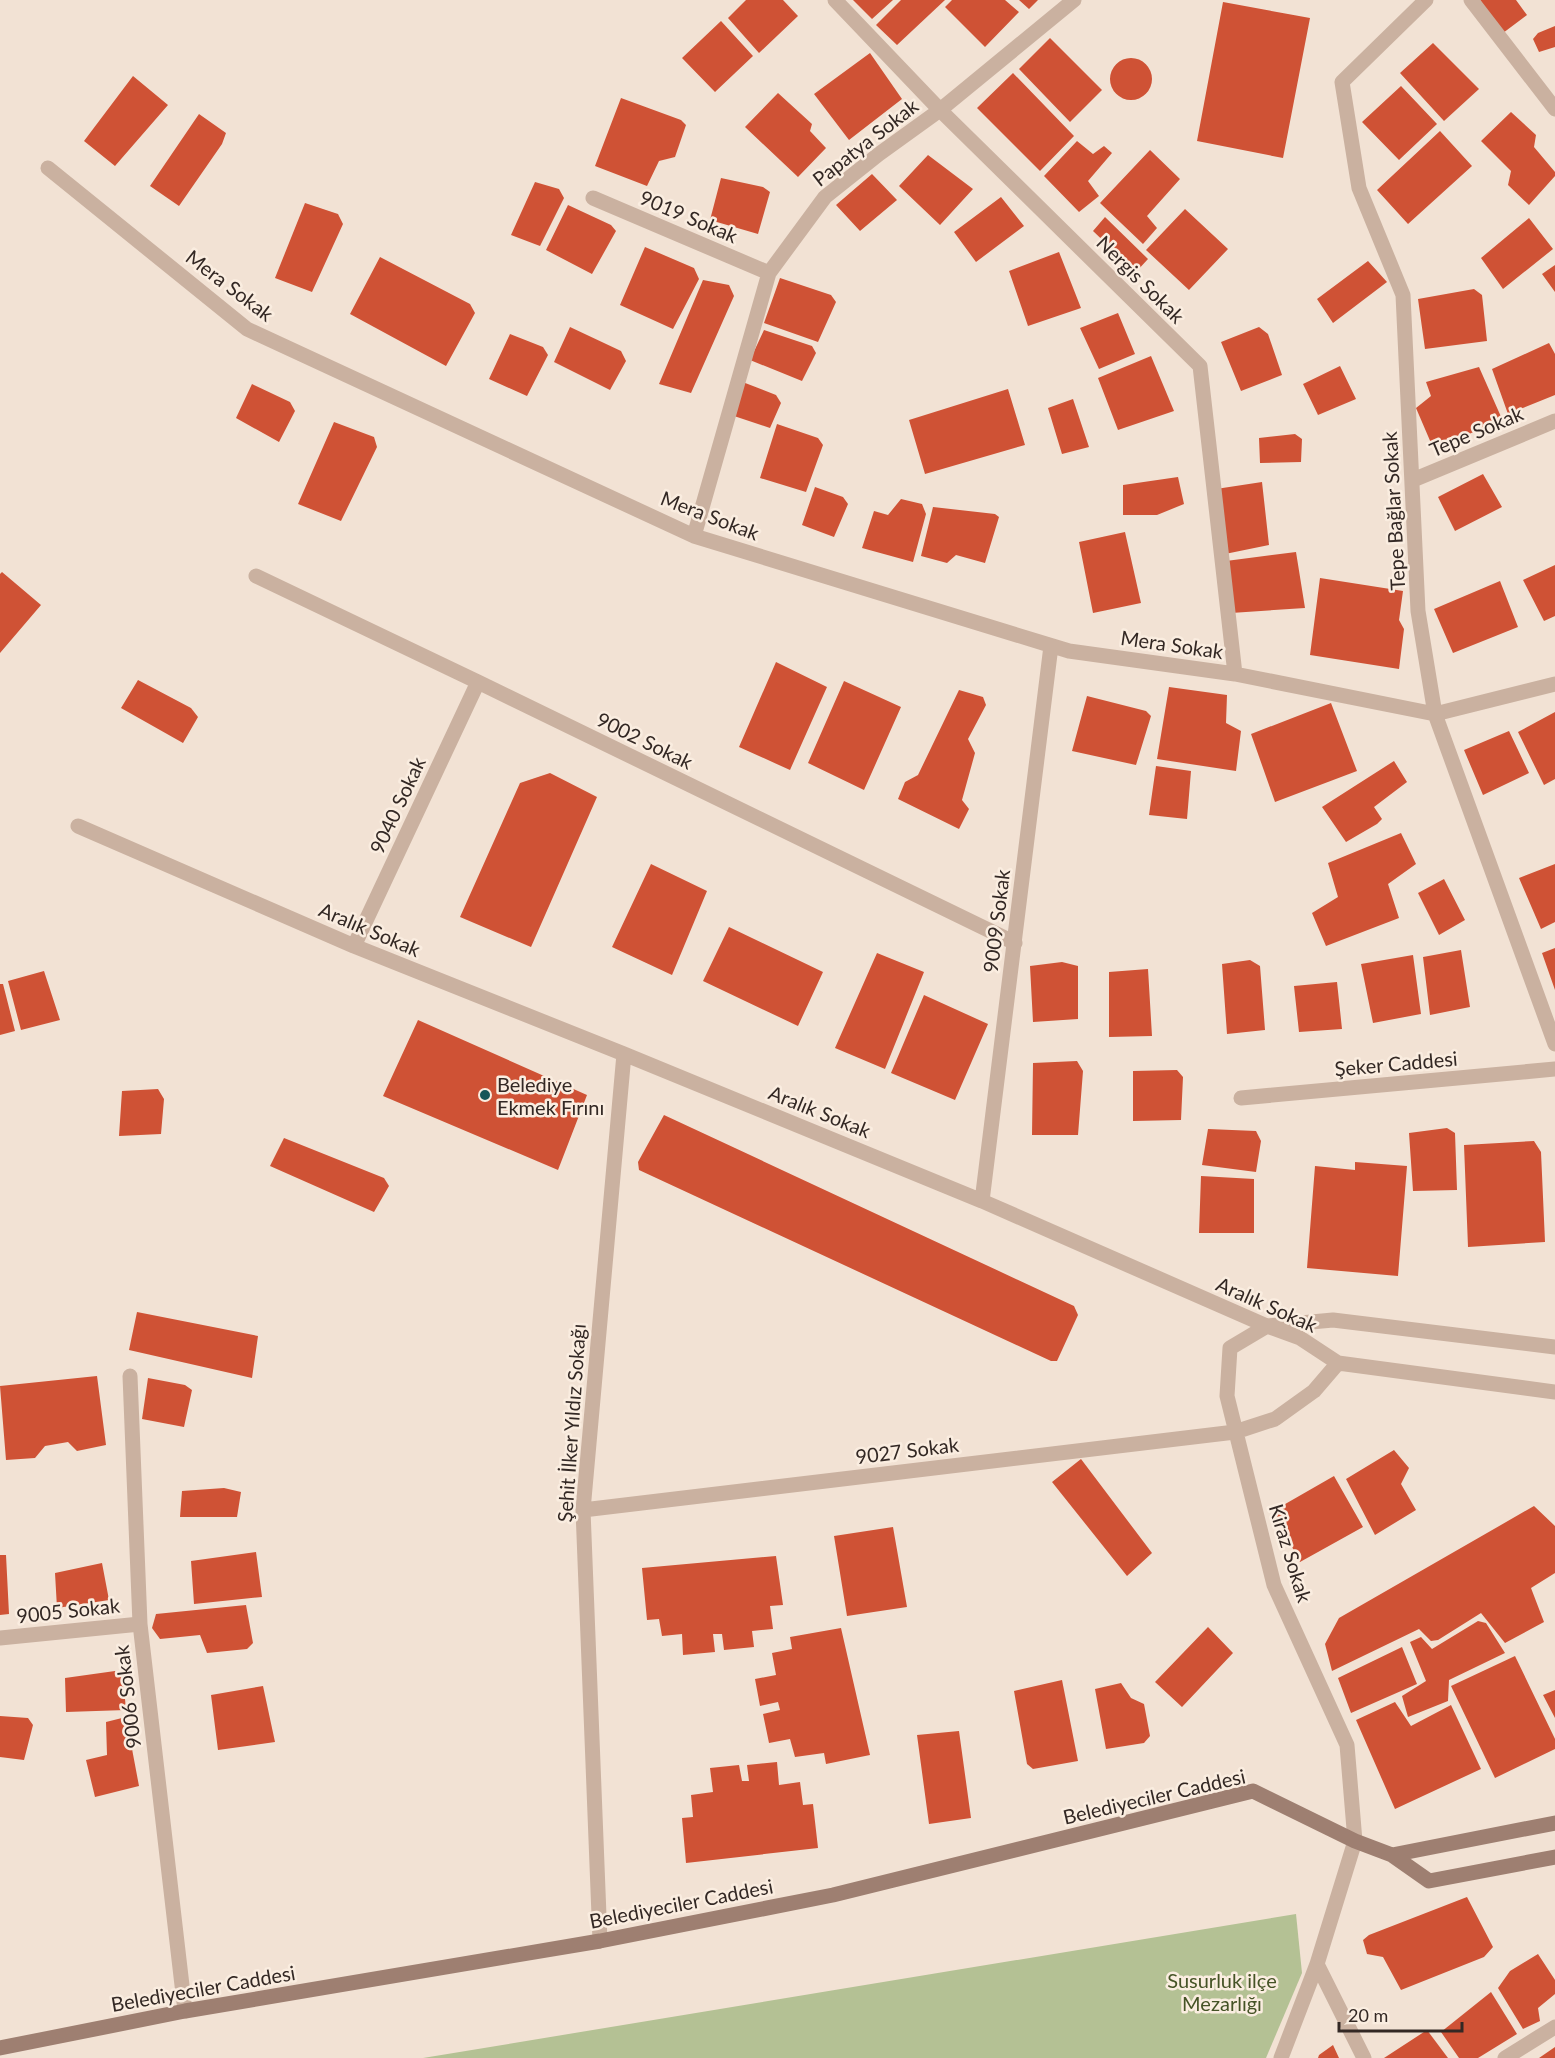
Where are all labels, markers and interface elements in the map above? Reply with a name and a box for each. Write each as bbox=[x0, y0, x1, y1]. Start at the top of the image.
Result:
street label: Papatya Sokak bbox=[807, 93, 923, 191]
street label: 9019 Sokak bbox=[636, 185, 742, 248]
street label: Nergis Sokak bbox=[1092, 230, 1190, 328]
street label: Mera Sokak bbox=[181, 244, 279, 326]
street label: Tepe Sokak bbox=[1426, 400, 1527, 461]
street label: Tepe Bağlar Sokak bbox=[1377, 430, 1409, 591]
street label: Mera Sokak bbox=[657, 485, 763, 545]
street label: Mera Sokak bbox=[1119, 625, 1226, 663]
street label: 9002 Sokak bbox=[593, 706, 698, 774]
street label: 9040 Sokak bbox=[364, 752, 430, 857]
street label: 9009 Sokak bbox=[978, 867, 1014, 974]
street label: Aralık Sokak bbox=[316, 897, 425, 961]
street label: Şeker Caddesi bbox=[1334, 1046, 1458, 1080]
place label: Belediye Ekmek Fırını bbox=[497, 1072, 604, 1119]
street label: Aralık Sokak bbox=[766, 1080, 875, 1143]
marker: Belediye Ekmek Fırını bbox=[478, 1088, 492, 1102]
street label: Aralık Sokak bbox=[1213, 1271, 1322, 1337]
street label: Şehit İlker Yıldız Sokağı bbox=[552, 1323, 590, 1523]
street label: 9027 Sokak bbox=[854, 1432, 961, 1468]
street label: Kiraz Sokak bbox=[1265, 1501, 1318, 1606]
street label: 9005 Sokak bbox=[15, 1593, 122, 1627]
street label: 9006 Sokak bbox=[109, 1643, 145, 1750]
street label: Belediyeciler Caddesi bbox=[1060, 1763, 1248, 1829]
street label: Belediyeciler Caddesi bbox=[587, 1873, 775, 1933]
street label: Belediyeciler Caddesi bbox=[109, 1960, 297, 2016]
park label: Susurluk ilçe Mezarlığı bbox=[1167, 1968, 1277, 2015]
scale bar bbox=[1339, 1995, 1462, 2033]
text: 20 m bbox=[1348, 2004, 1388, 2026]

